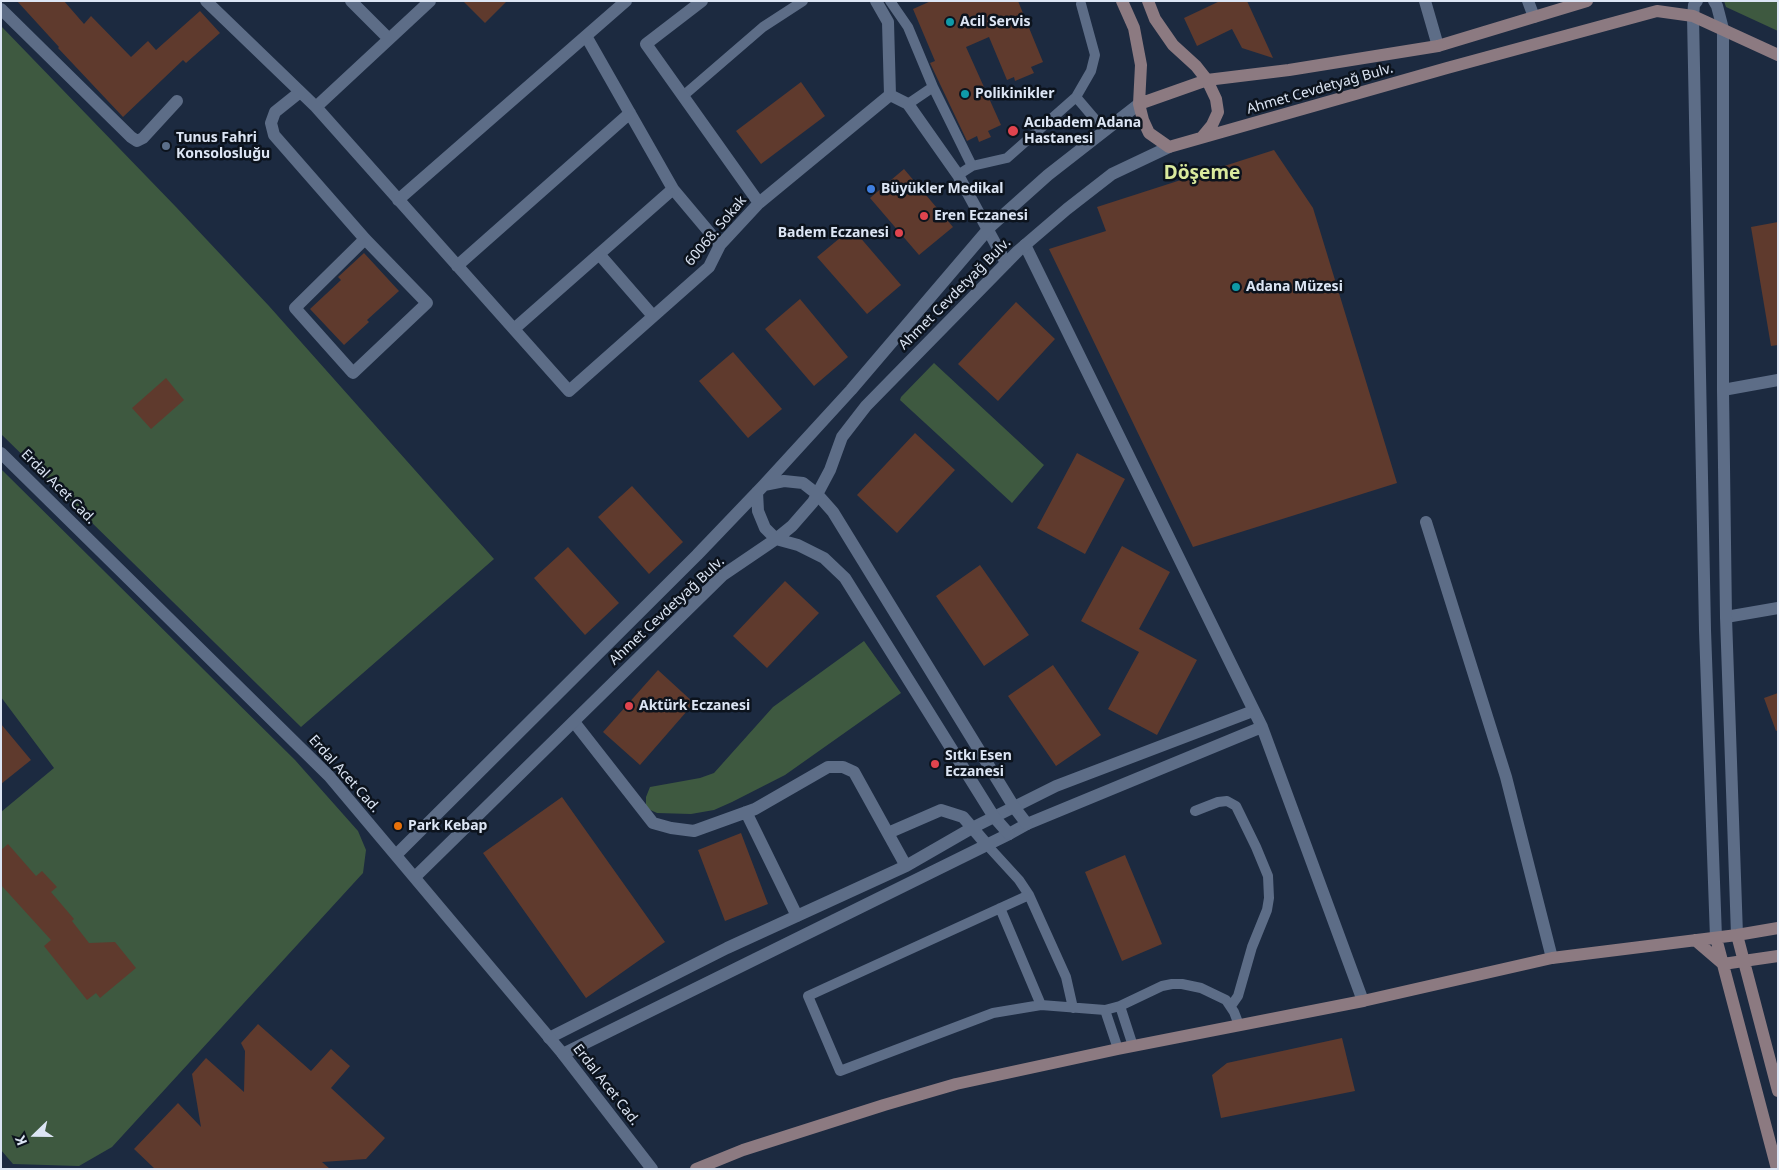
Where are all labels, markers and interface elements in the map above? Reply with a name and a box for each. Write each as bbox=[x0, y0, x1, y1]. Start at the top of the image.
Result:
place label: Acil Servis bbox=[960, 14, 1030, 30]
marker: Acil Servis bbox=[944, 16, 956, 28]
street label: Ahmet Cevdetyağ Bulv. bbox=[1245, 60, 1395, 118]
place label: Polikinikler bbox=[975, 86, 1054, 102]
marker: Polikinikler bbox=[959, 88, 971, 100]
place label: Acıbadem Adana Hastanesi bbox=[1024, 115, 1141, 148]
marker: Acıbadem Adana Hastanesi bbox=[1006, 124, 1020, 138]
place label: Tunus Fahri Konsolosluğu bbox=[176, 130, 270, 162]
marker: Tunus Fahri Konsolosluğu bbox=[160, 140, 172, 152]
district label: Döşeme bbox=[1164, 163, 1240, 185]
place label: Büyükler Medikal bbox=[881, 181, 1003, 197]
marker: Büyükler Medikal bbox=[865, 183, 877, 195]
street label: 60068. Sokak bbox=[682, 193, 750, 269]
place label: Eren Eczanesi bbox=[934, 208, 1028, 224]
marker: Eren Eczanesi bbox=[918, 210, 930, 222]
place label: Badem Eczanesi bbox=[778, 225, 889, 241]
marker: Badem Eczanesi bbox=[893, 227, 905, 239]
street label: Ahmet Cevdetyağ Bulv. bbox=[896, 235, 1014, 353]
place label: Adana Müzesi bbox=[1246, 279, 1343, 295]
marker: Adana Müzesi bbox=[1230, 281, 1242, 293]
street label: Erdal Acet Cad. bbox=[17, 446, 99, 528]
street label: Ahmet Cevdetyağ Bulv. bbox=[606, 553, 728, 669]
place label: Aktürk Eczanesi bbox=[639, 698, 750, 714]
marker: Aktürk Eczanesi bbox=[623, 700, 635, 712]
street label: Erdal Acet Cad. bbox=[305, 732, 383, 816]
place label: Sıtkı Esen Eczanesi bbox=[945, 748, 1012, 780]
marker: Sıtkı Esen Eczanesi bbox=[929, 758, 941, 770]
place label: Park Kebap bbox=[408, 818, 487, 834]
marker: Park Kebap bbox=[392, 820, 404, 832]
street label: Erdal Acet Cad. bbox=[569, 1041, 643, 1129]
north arrow bbox=[10, 1110, 60, 1160]
text: K bbox=[10, 1133, 31, 1149]

